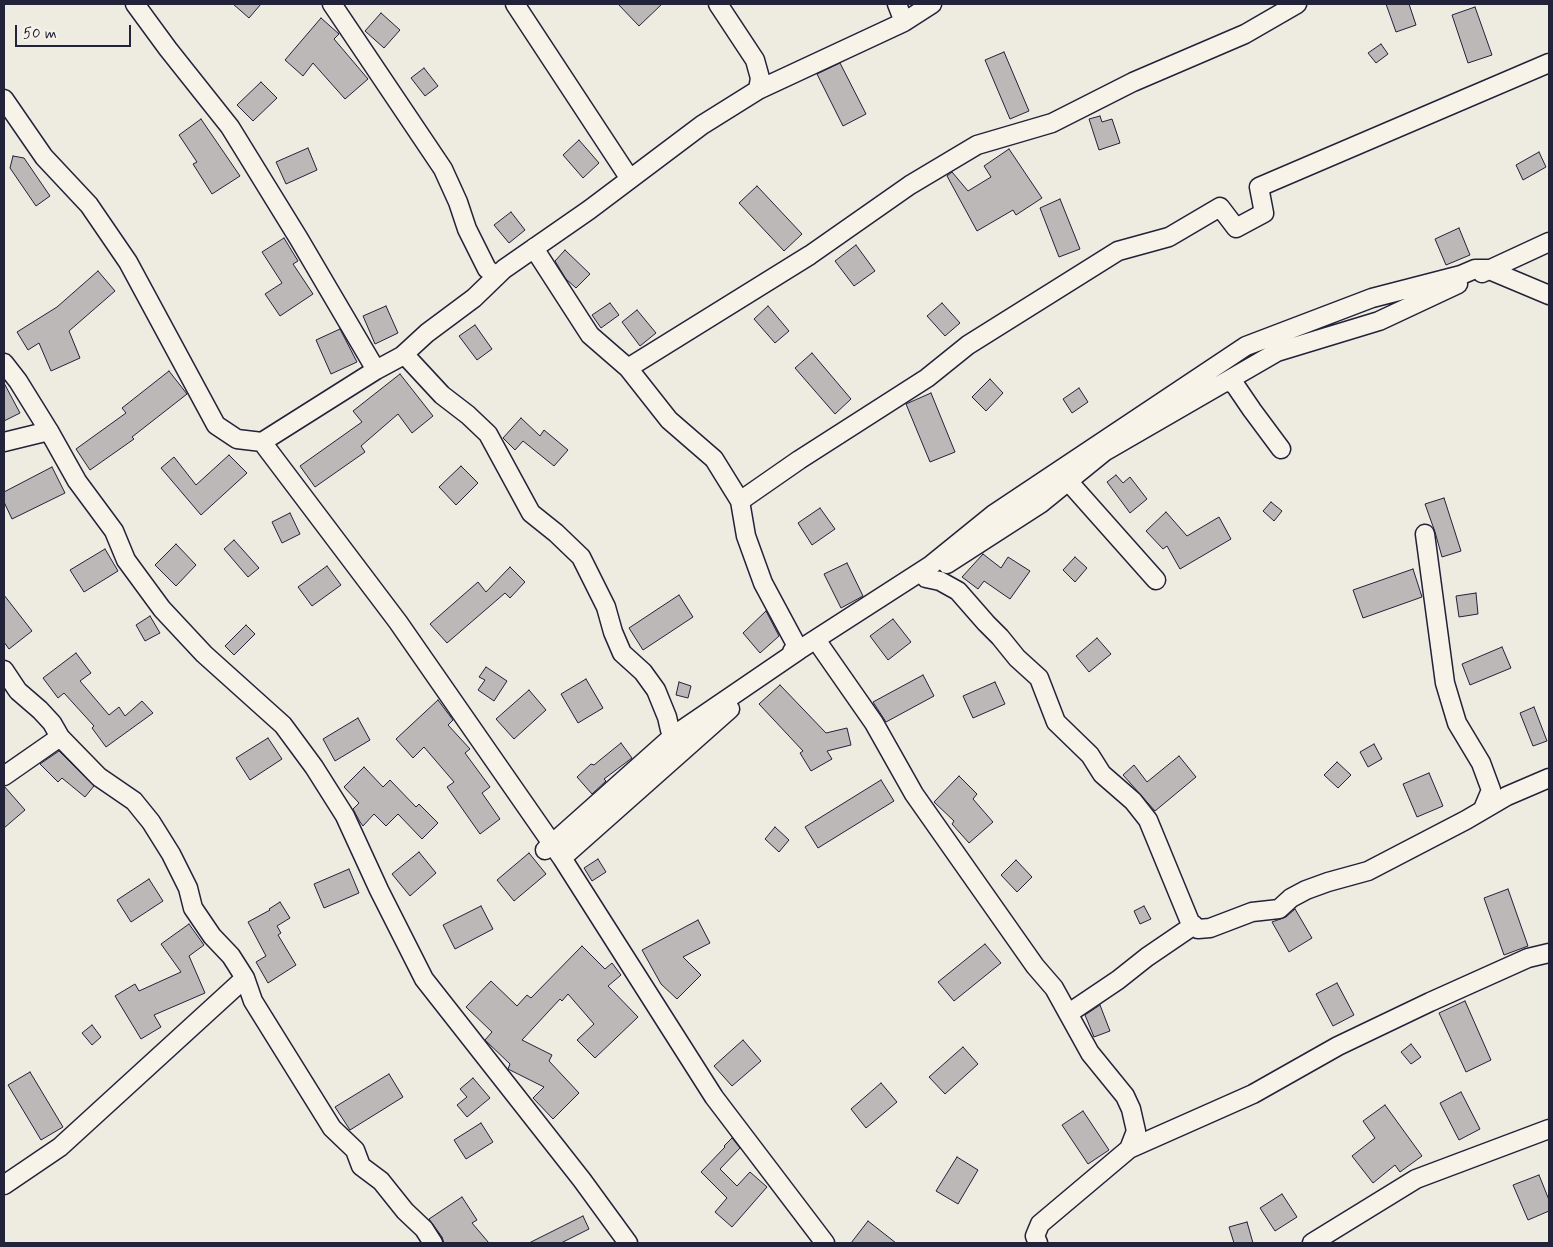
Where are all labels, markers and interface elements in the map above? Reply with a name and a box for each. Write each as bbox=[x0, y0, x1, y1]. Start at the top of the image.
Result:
scale bar bbox=[18, 15, 134, 47]
text: 50 m bbox=[23, 24, 57, 44]

